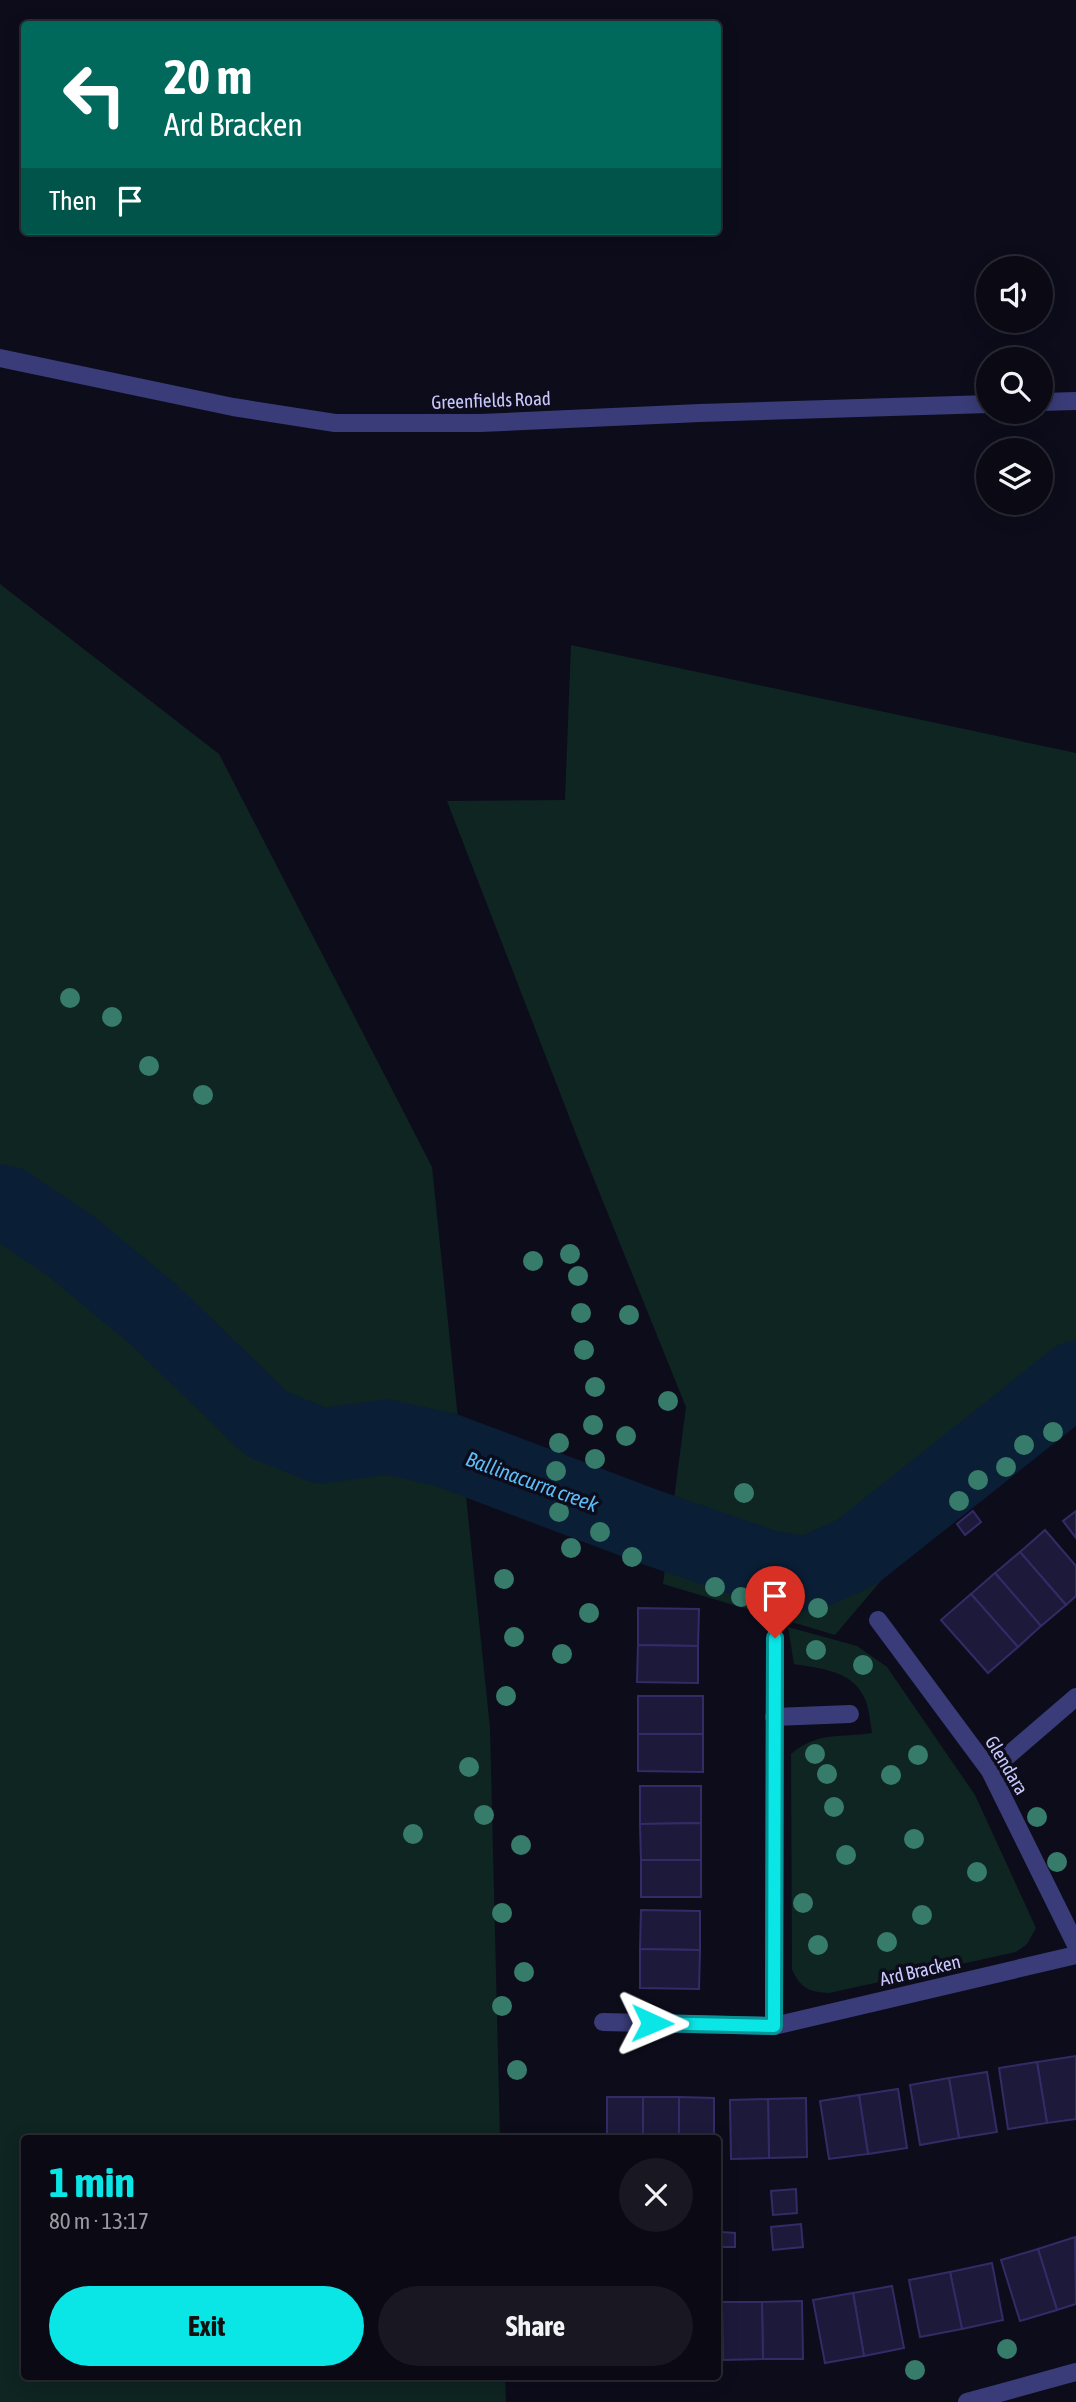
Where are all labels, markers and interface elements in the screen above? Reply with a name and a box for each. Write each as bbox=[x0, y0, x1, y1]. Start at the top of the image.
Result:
text: 20 m bbox=[164, 48, 252, 104]
icon: left bbox=[49, 49, 140, 140]
text: Ard Bracken bbox=[164, 106, 303, 143]
icon: arrive bbox=[111, 182, 149, 220]
text: Then bbox=[49, 186, 97, 216]
map controls bbox=[976, 256, 1053, 515]
button: sound bbox=[976, 256, 1053, 333]
button: search bbox=[976, 347, 1053, 424]
street label: Greenfields Road bbox=[431, 387, 551, 413]
button: layers bbox=[976, 438, 1053, 515]
water label: Ballinacurra creek bbox=[463, 1446, 603, 1516]
pin bbox=[745, 1566, 805, 1638]
icon: arrive bbox=[756, 1577, 794, 1615]
street label: Glendara bbox=[981, 1732, 1033, 1798]
street label: Ard Bracken bbox=[877, 1950, 963, 1990]
position arrow bbox=[615, 1986, 689, 2060]
text: 1 min bbox=[49, 2158, 135, 2206]
button: close bbox=[619, 2158, 693, 2232]
text: 80 m · 13:17 bbox=[49, 2208, 149, 2234]
button: Exit bbox=[49, 2286, 364, 2366]
button: Share bbox=[378, 2286, 693, 2366]

